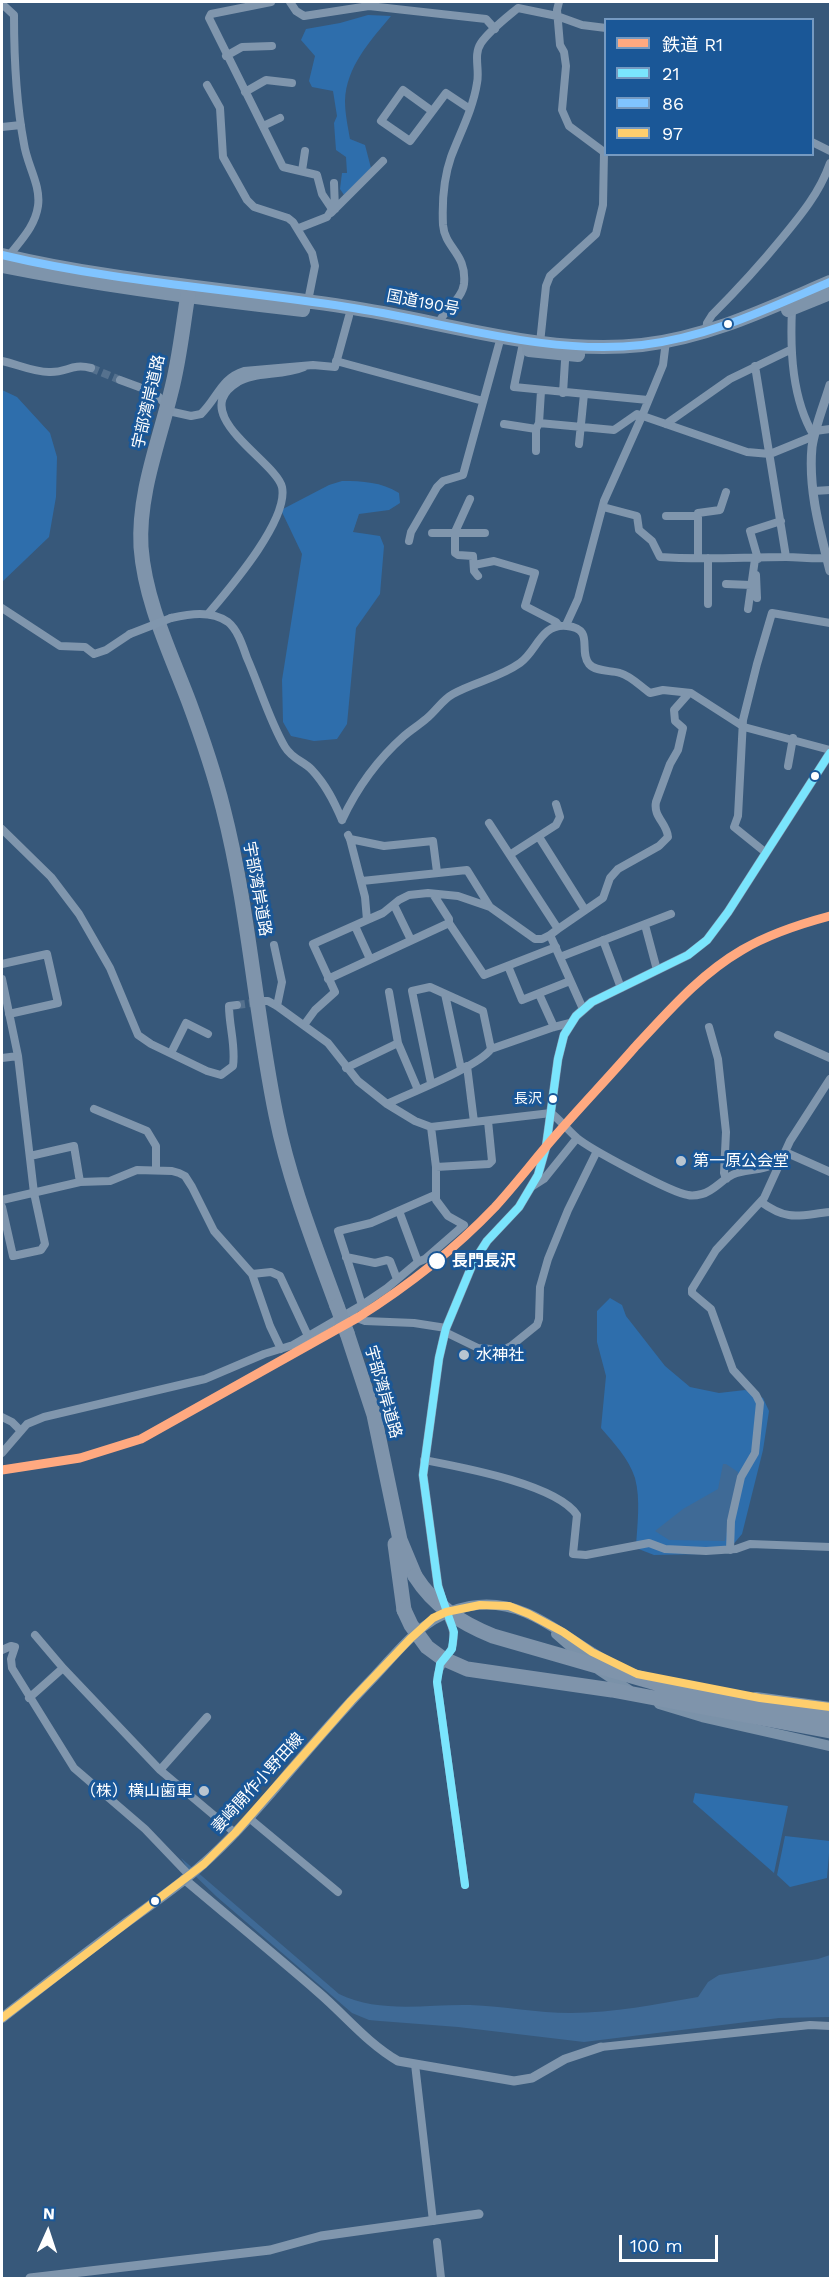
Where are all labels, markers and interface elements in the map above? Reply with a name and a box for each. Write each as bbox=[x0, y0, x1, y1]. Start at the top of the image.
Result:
legend bbox=[604, 18, 814, 156]
text: 鉄道 R1 bbox=[662, 34, 723, 55]
text: 21 bbox=[662, 63, 680, 84]
text: 86 bbox=[662, 93, 684, 114]
text: 97 bbox=[662, 123, 683, 144]
street label: 国道190号 bbox=[385, 287, 461, 319]
unlabelled marker bbox=[722, 318, 734, 330]
street label: 宇部湾岸道路 bbox=[129, 353, 169, 451]
unlabelled marker bbox=[809, 770, 821, 782]
street label: 宇部湾岸道路 bbox=[239, 840, 275, 938]
place label: 長沢 bbox=[514, 1091, 542, 1107]
marker: 長沢 bbox=[547, 1093, 559, 1105]
place label: 第一原公会堂 bbox=[693, 1151, 789, 1171]
marker: 第一原公会堂 bbox=[674, 1154, 688, 1168]
marker: 長門長沢 bbox=[427, 1251, 447, 1271]
place label: 長門長沢 bbox=[452, 1251, 516, 1271]
street label: 宇部湾岸道路 bbox=[361, 1343, 405, 1441]
place label: 水神社 bbox=[476, 1345, 524, 1365]
marker: 水神社 bbox=[457, 1348, 471, 1362]
street label: 妻崎開作小野田線 bbox=[208, 1729, 308, 1837]
place label: （株）横山歯車 bbox=[80, 1781, 192, 1801]
marker: （株）横山歯車 bbox=[197, 1784, 211, 1798]
unlabelled marker bbox=[149, 1895, 161, 1907]
north arrow bbox=[18, 2202, 78, 2262]
text: N bbox=[43, 2204, 55, 2223]
scale bar bbox=[622, 2223, 721, 2261]
text: 100 m bbox=[630, 2235, 683, 2256]

